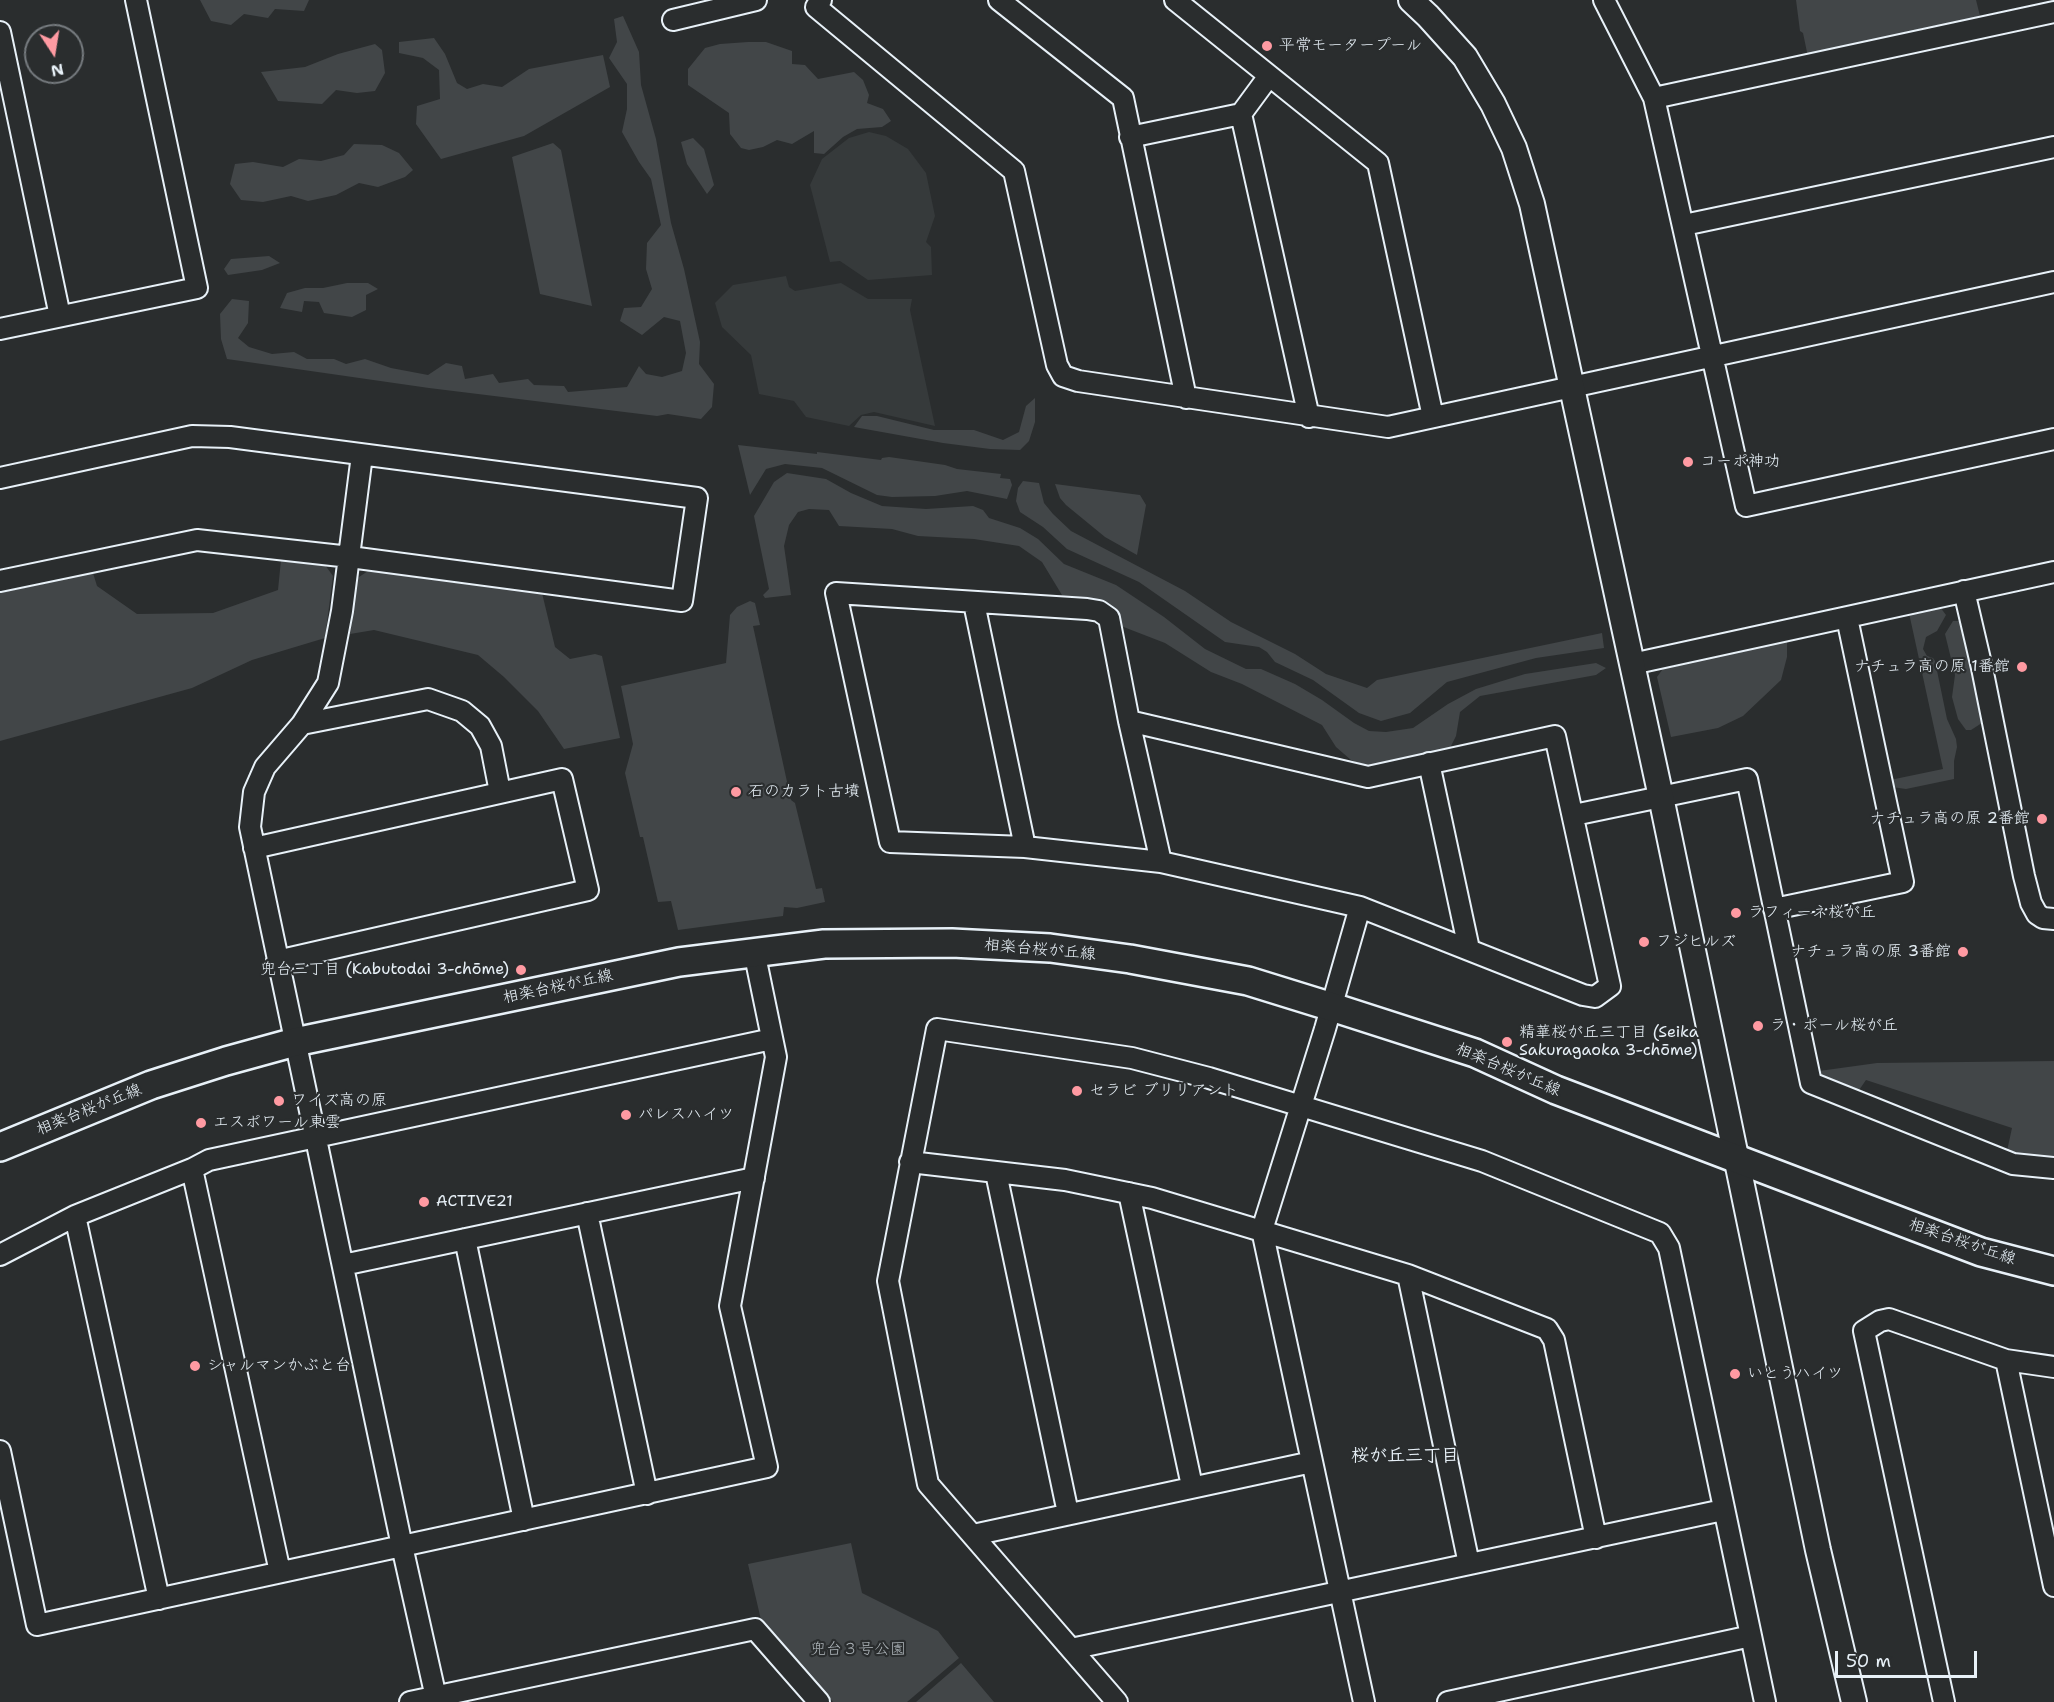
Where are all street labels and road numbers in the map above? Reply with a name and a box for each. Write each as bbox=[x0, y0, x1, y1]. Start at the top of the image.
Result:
street label: 相楽台桜が丘線 bbox=[983, 936, 1097, 964]
street label: 相楽台桜が丘線 bbox=[501, 966, 615, 1008]
street label: 相楽台桜が丘線 bbox=[1453, 1039, 1563, 1101]
street label: 相楽台桜が丘線 bbox=[33, 1080, 145, 1140]
street label: 相楽台桜が丘線 bbox=[1906, 1215, 2018, 1269]

